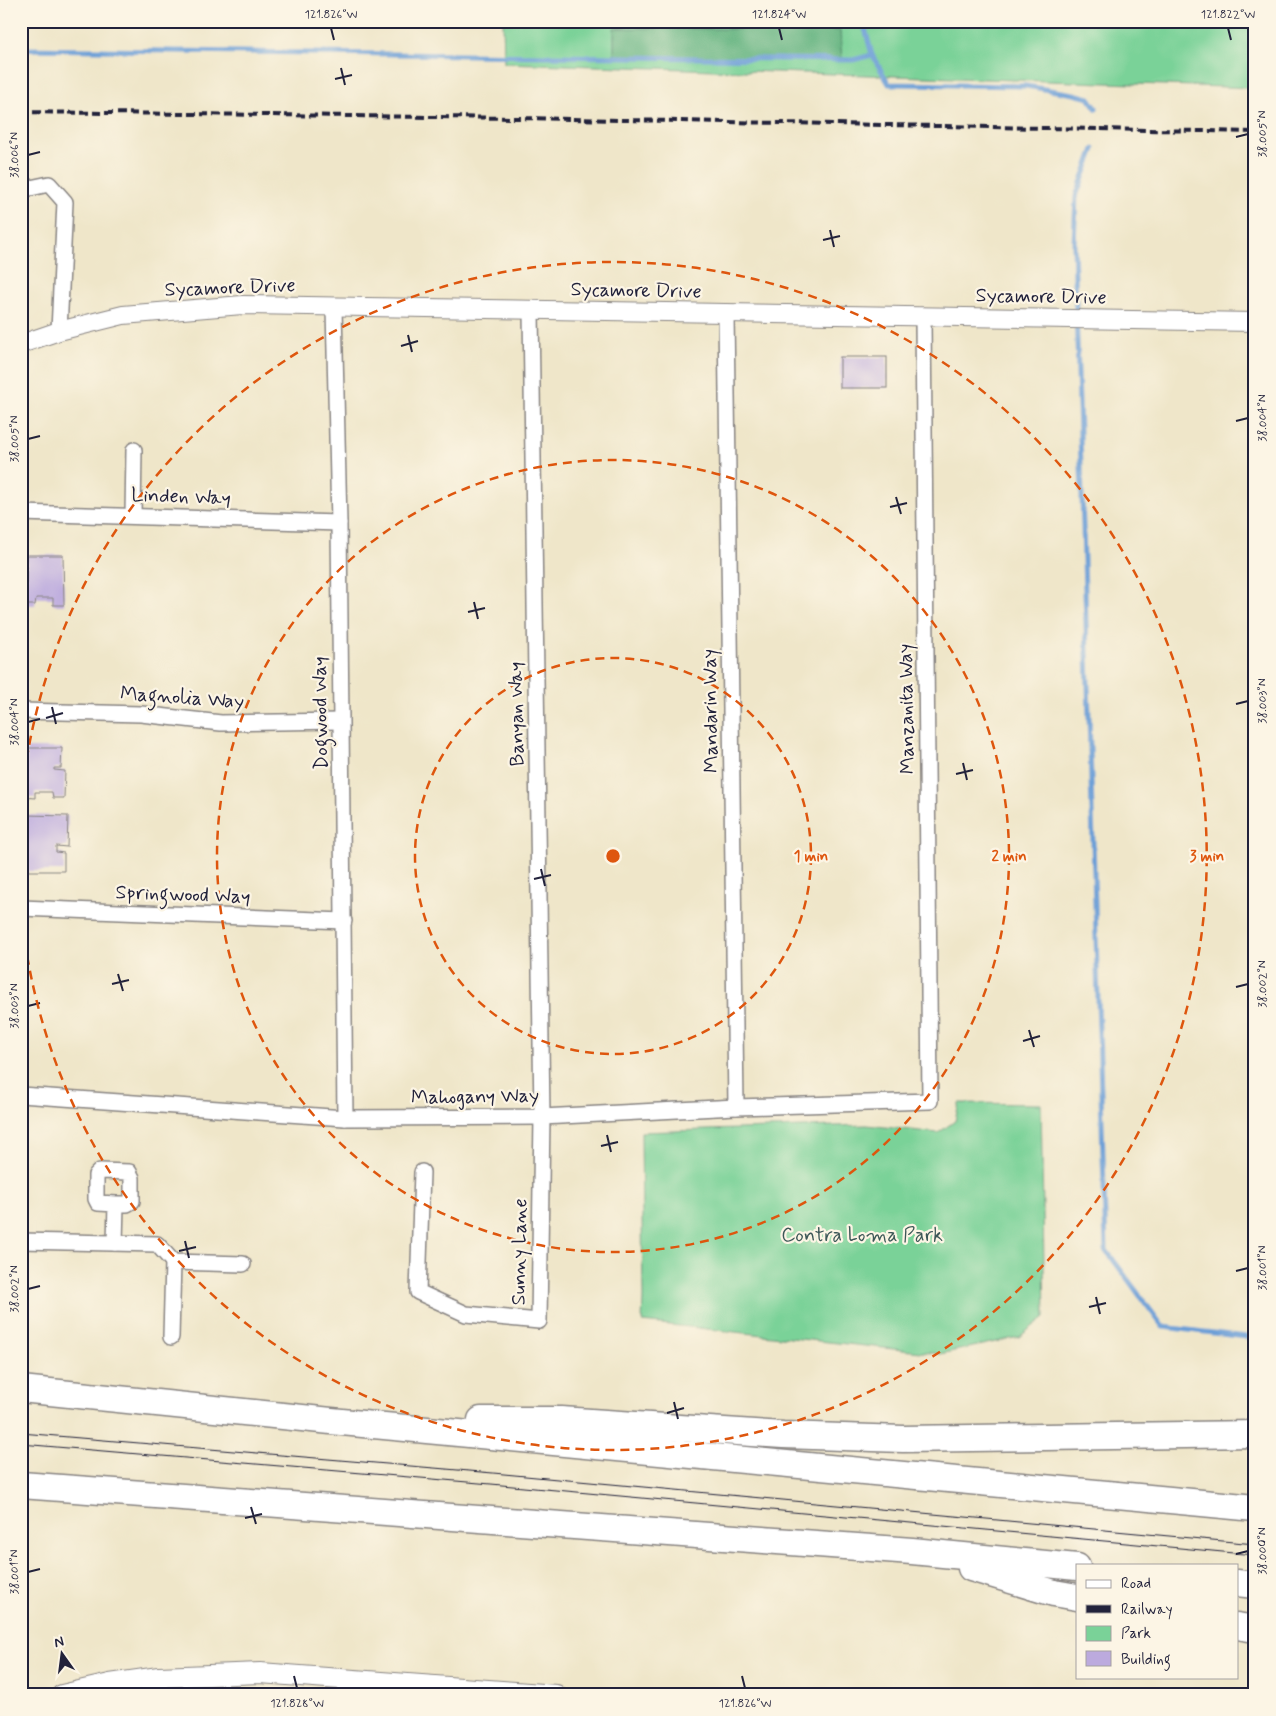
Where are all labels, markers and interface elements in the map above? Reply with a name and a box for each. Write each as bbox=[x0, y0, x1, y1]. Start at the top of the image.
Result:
text: 121.826°W bbox=[305, 7, 358, 23]
text: 121.824°W bbox=[752, 7, 806, 23]
text: 121.822°W bbox=[1201, 7, 1255, 23]
text: 38.005°N bbox=[1255, 110, 1271, 158]
text: 38.006°N bbox=[7, 132, 23, 178]
street label: Sycamore Drive bbox=[164, 272, 296, 304]
street label: Sycamore Drive bbox=[570, 276, 702, 306]
street label: Sycamore Drive bbox=[975, 282, 1107, 312]
text: 38.004°N bbox=[1255, 394, 1271, 442]
text: 38.005°N bbox=[7, 415, 23, 463]
street label: Linden Way bbox=[131, 482, 231, 512]
street label: Manzanita Way bbox=[892, 643, 922, 775]
street label: Mandarin Way bbox=[696, 649, 726, 773]
street label: Dogwood Way bbox=[307, 656, 337, 770]
street label: Banyan Way bbox=[503, 661, 531, 767]
text: 38.003°N bbox=[1255, 678, 1271, 724]
street label: Magnolia Way bbox=[119, 680, 245, 718]
text: 38.004°N bbox=[7, 698, 23, 746]
centre of rings bbox=[604, 847, 622, 865]
text: 1 min bbox=[794, 847, 828, 867]
text: 2 min bbox=[991, 847, 1027, 867]
text: 3 min bbox=[1190, 847, 1224, 867]
street label: Springwood Way bbox=[115, 879, 251, 913]
text: 38.002°N bbox=[1255, 960, 1271, 1008]
text: 38.003°N bbox=[7, 983, 23, 1029]
street label: Mahogany Way bbox=[411, 1082, 539, 1112]
street label: Sunny Lane bbox=[506, 1198, 534, 1306]
park label: Contra Loma Park bbox=[781, 1222, 943, 1249]
text: 38.001°N bbox=[1255, 1245, 1271, 1291]
text: 38.002°N bbox=[7, 1265, 23, 1313]
text: 38.000°N bbox=[1255, 1527, 1271, 1575]
text: 38.001°N bbox=[7, 1549, 23, 1595]
legend bbox=[1076, 1564, 1238, 1678]
text: Road bbox=[1121, 1574, 1151, 1594]
text: Railway bbox=[1121, 1600, 1173, 1620]
text: Park bbox=[1121, 1624, 1151, 1644]
north arrow bbox=[38, 1628, 88, 1678]
text: N bbox=[52, 1632, 66, 1652]
text: Building bbox=[1121, 1650, 1171, 1671]
text: 121.828°W bbox=[270, 1696, 324, 1712]
text: 121.826°W bbox=[719, 1696, 772, 1712]

